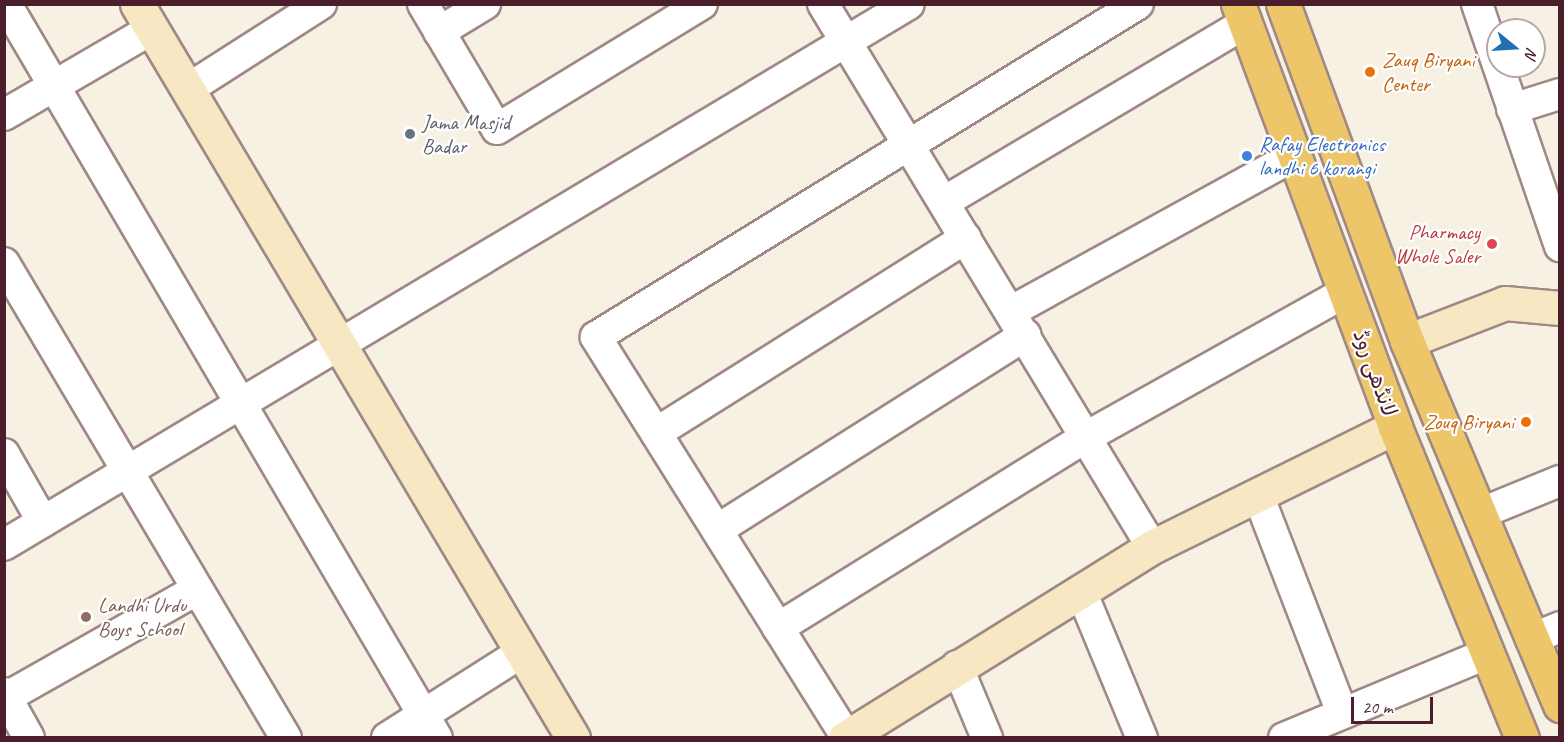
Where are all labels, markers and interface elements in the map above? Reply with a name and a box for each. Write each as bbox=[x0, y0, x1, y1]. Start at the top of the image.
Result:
north arrow bbox=[1486, 18, 1546, 78]
text: N bbox=[1520, 45, 1542, 61]
place label: Zauq Biryani Center bbox=[1382, 47, 1474, 97]
marker: Zauq Biryani Center bbox=[1363, 65, 1377, 79]
place label: Jama Masjid Badar bbox=[422, 109, 511, 159]
marker: Jama Masjid Badar bbox=[403, 127, 417, 141]
place label: Rafay Electronics landhi 6 korangi bbox=[1259, 131, 1385, 181]
marker: Rafay Electronics landhi 6 korangi bbox=[1240, 149, 1254, 163]
place label: Pharmacy Whole Saler bbox=[1395, 219, 1480, 269]
marker: Pharmacy Whole Saler bbox=[1485, 237, 1499, 251]
street label: لانڈھی روڈ bbox=[1348, 326, 1402, 420]
place label: Zouq Biryani bbox=[1424, 409, 1514, 435]
marker: Zouq Biryani bbox=[1519, 415, 1533, 429]
place label: Landhi Urdu Boys School bbox=[98, 592, 186, 642]
marker: Landhi Urdu Boys School bbox=[79, 610, 93, 624]
scale bar bbox=[1354, 685, 1436, 723]
text: 20 m bbox=[1362, 696, 1393, 718]

